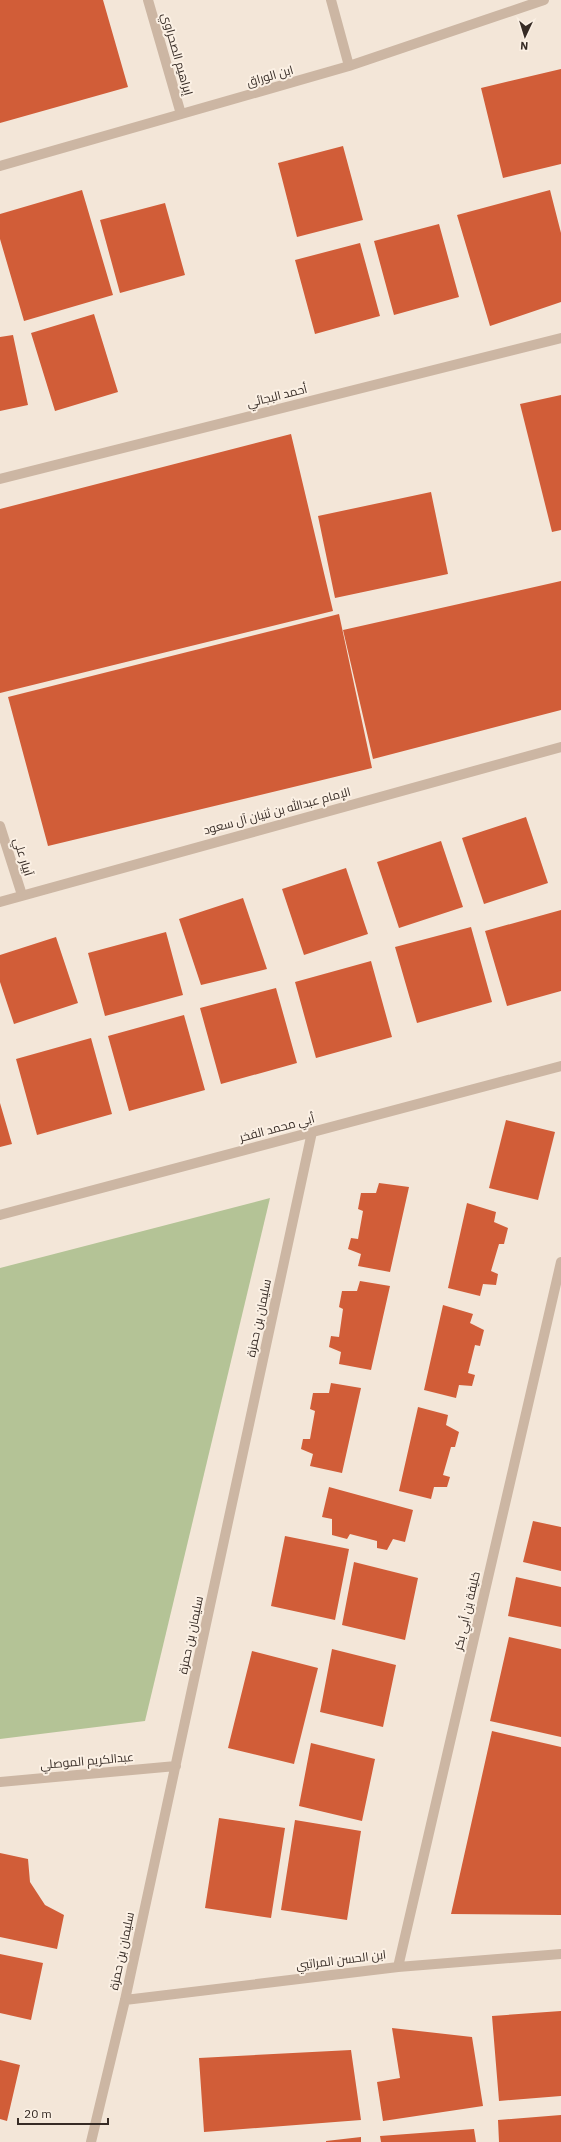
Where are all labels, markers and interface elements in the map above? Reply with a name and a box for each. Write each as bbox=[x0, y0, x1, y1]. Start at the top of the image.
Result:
street label: إبراهيم الصحراوي bbox=[156, 11, 196, 98]
north arrow bbox=[505, 16, 545, 56]
text: N bbox=[520, 39, 529, 53]
street label: ابن الوراق bbox=[245, 62, 295, 89]
street label: أحمد البجائي bbox=[245, 381, 309, 413]
street label: الإمام عبدالله بن ثنيان آل سعود bbox=[202, 784, 352, 838]
street label: آبيار علي bbox=[8, 836, 37, 879]
street label: أبي محمد الفخر bbox=[237, 1110, 317, 1148]
street label: سليمان بن حمزة bbox=[243, 1277, 274, 1358]
street label: خليفة بن أبي بكر bbox=[450, 1570, 486, 1653]
street label: سليمان بن حمزة bbox=[175, 1594, 206, 1675]
street label: عبدالكريم الموصلي bbox=[39, 1749, 135, 1775]
street label: سليمان بن حمزة bbox=[106, 1910, 137, 1991]
street label: ابن الحسن المراتبي bbox=[295, 1947, 387, 1975]
scale bar bbox=[18, 2100, 108, 2126]
text: 20 m bbox=[24, 2106, 52, 2121]

